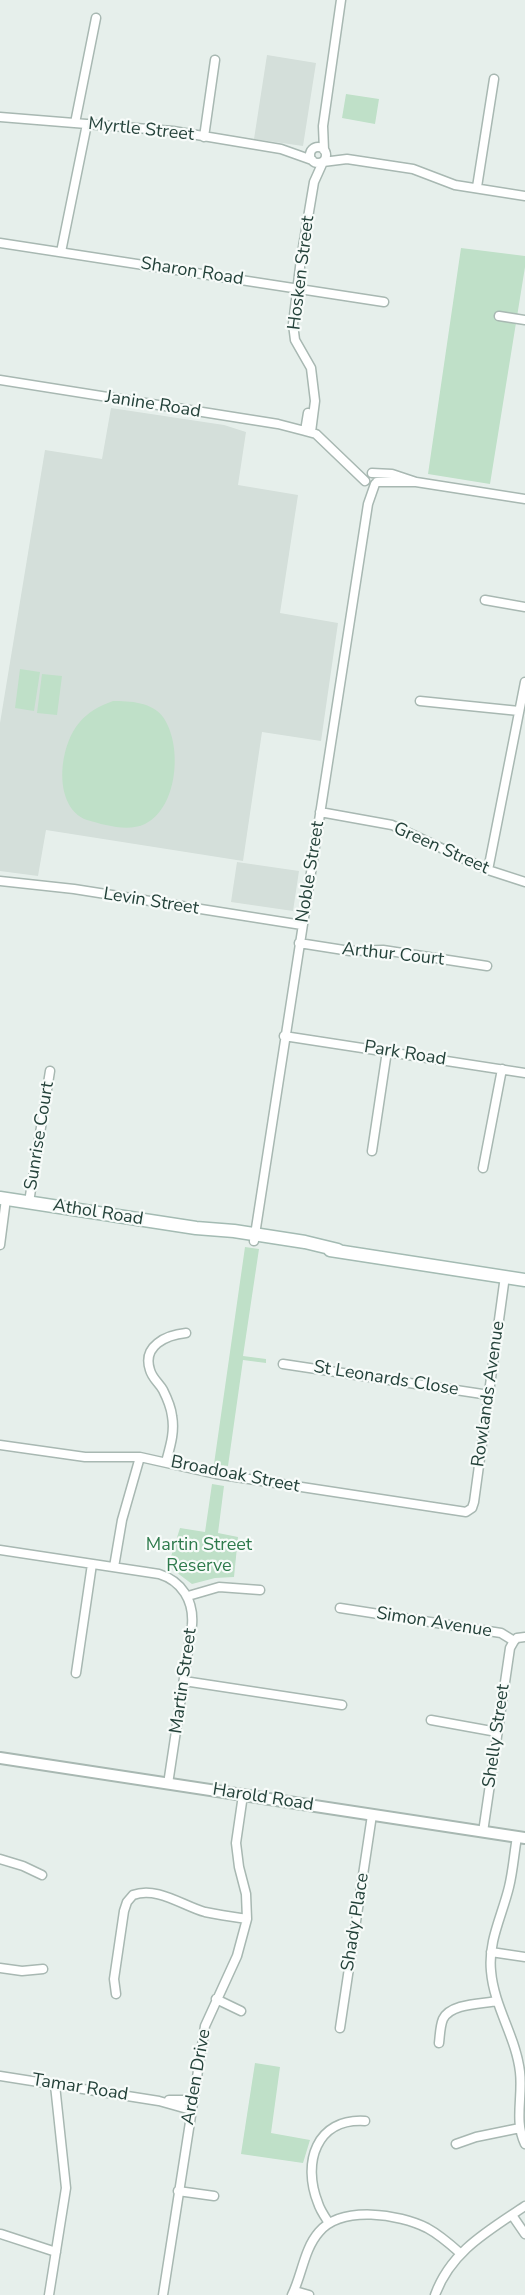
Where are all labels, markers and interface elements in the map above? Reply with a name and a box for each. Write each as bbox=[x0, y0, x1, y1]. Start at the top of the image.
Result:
street label: Myrtle Street bbox=[87, 114, 195, 146]
street label: Hosken Street bbox=[284, 215, 320, 331]
street label: Sharon Road bbox=[139, 253, 245, 291]
street label: Janine Road bbox=[104, 387, 202, 423]
street label: Green Street bbox=[390, 818, 492, 880]
street label: Noble Street bbox=[292, 820, 330, 924]
street label: Levin Street bbox=[102, 884, 200, 920]
street label: Arthur Court bbox=[341, 939, 445, 971]
street label: Park Road bbox=[363, 1037, 447, 1071]
street label: Sunrise Court bbox=[21, 1080, 59, 1192]
street label: Athol Road bbox=[51, 1195, 145, 1231]
street label: Rowlands Avenue bbox=[468, 1320, 510, 1468]
street label: St Leonards Close bbox=[312, 1357, 460, 1401]
street label: Broadoak Street bbox=[169, 1452, 301, 1498]
park label: Martin Street Reserve bbox=[146, 1535, 252, 1578]
street label: Simon Avenue bbox=[375, 1603, 493, 1643]
street label: Martin Street bbox=[166, 1627, 202, 1735]
street label: Shelly Street bbox=[479, 1683, 515, 1789]
street label: Harold Road bbox=[211, 1779, 315, 1817]
street label: Shady Place bbox=[338, 1871, 374, 1973]
street label: Arden Drive bbox=[178, 2027, 216, 2127]
street label: Tamar Road bbox=[30, 2070, 130, 2106]

